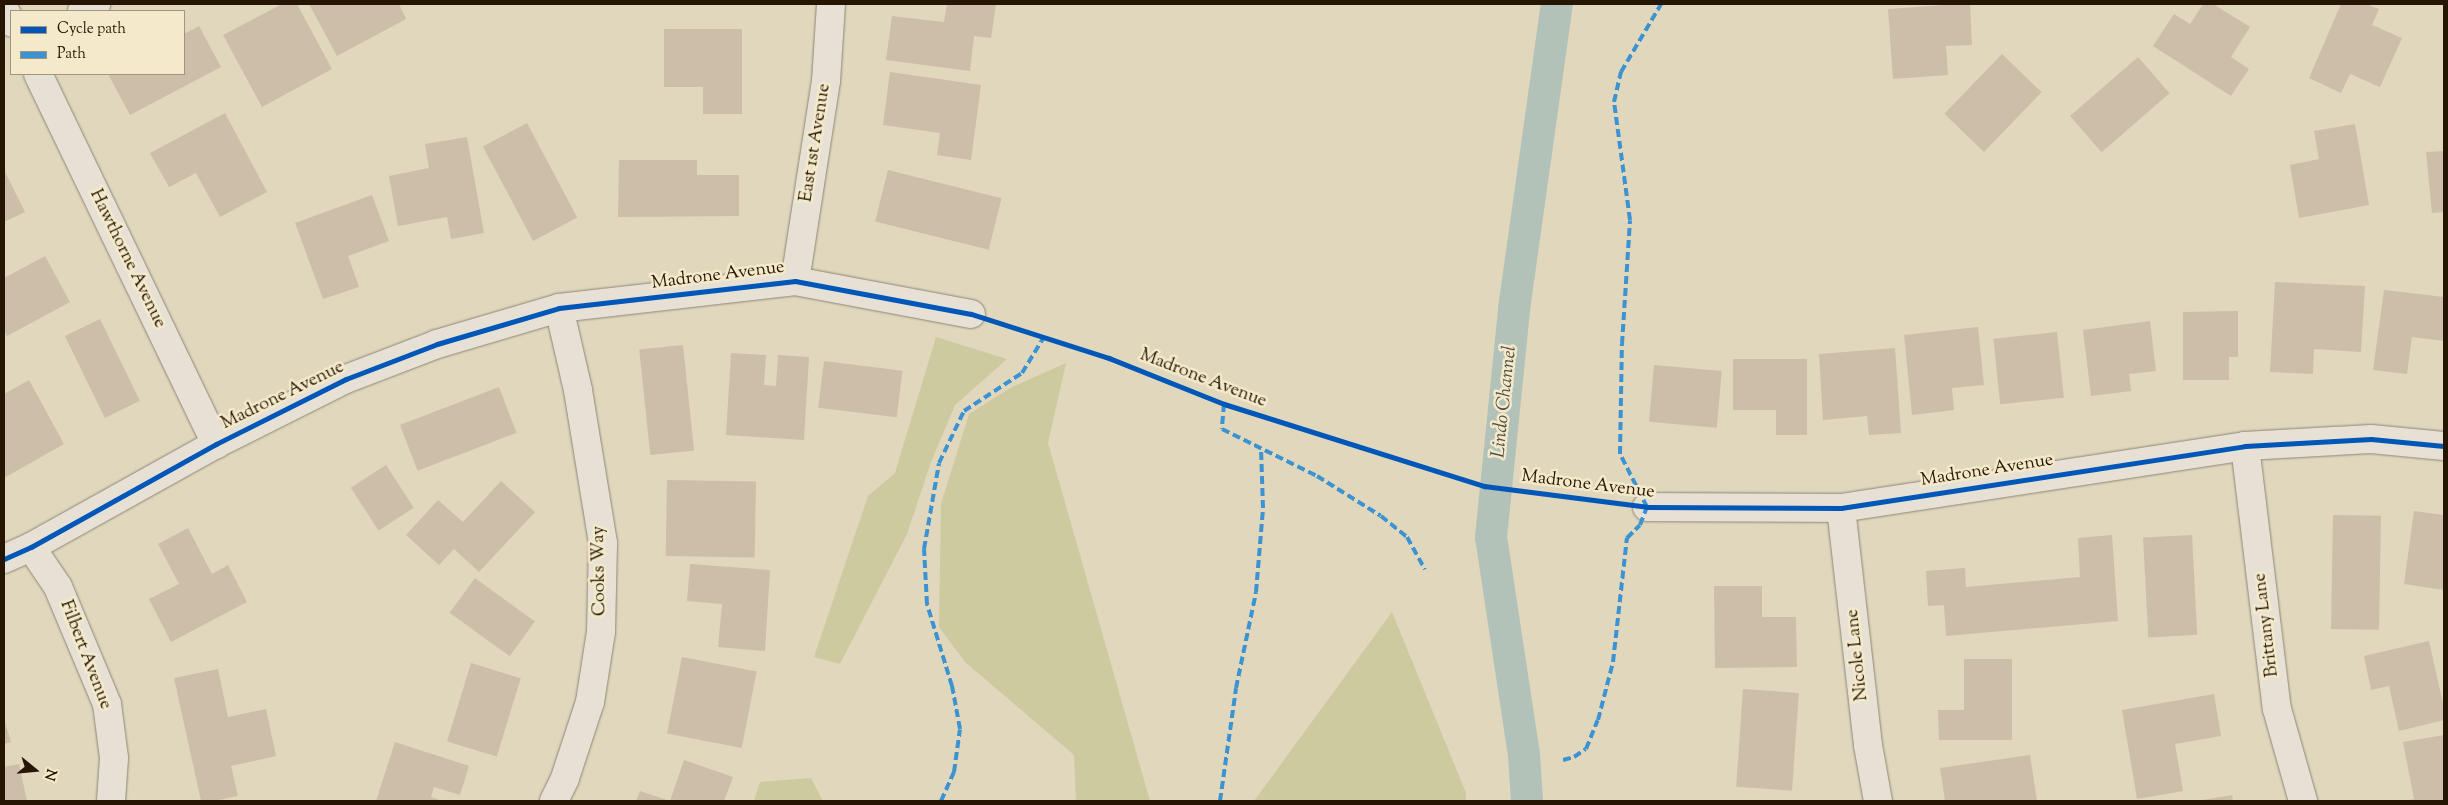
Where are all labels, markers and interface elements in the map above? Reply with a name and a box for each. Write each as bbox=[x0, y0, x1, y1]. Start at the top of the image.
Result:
legend bbox=[10, 10, 185, 75]
text: Cycle path bbox=[57, 19, 126, 40]
text: Path bbox=[57, 44, 86, 65]
street label: East 1st Avenue bbox=[796, 82, 836, 204]
street label: Hawthorne Avenue bbox=[84, 186, 170, 332]
street label: Madrone Avenue bbox=[650, 257, 786, 295]
street label: Madrone Avenue bbox=[1137, 345, 1269, 413]
water label: Lindo Channel bbox=[1488, 345, 1522, 459]
street label: Madrone Avenue bbox=[218, 357, 348, 435]
street label: Madrone Avenue bbox=[1919, 450, 2055, 492]
street label: Madrone Avenue bbox=[1520, 466, 1656, 504]
street label: Cooks Way bbox=[588, 526, 612, 616]
street label: Brittany Lane bbox=[2250, 572, 2284, 678]
street label: Filbert Avenue bbox=[54, 597, 116, 713]
street label: Nicole Lane bbox=[1842, 608, 1874, 702]
north arrow bbox=[10, 745, 60, 795]
text: N bbox=[38, 766, 61, 783]

